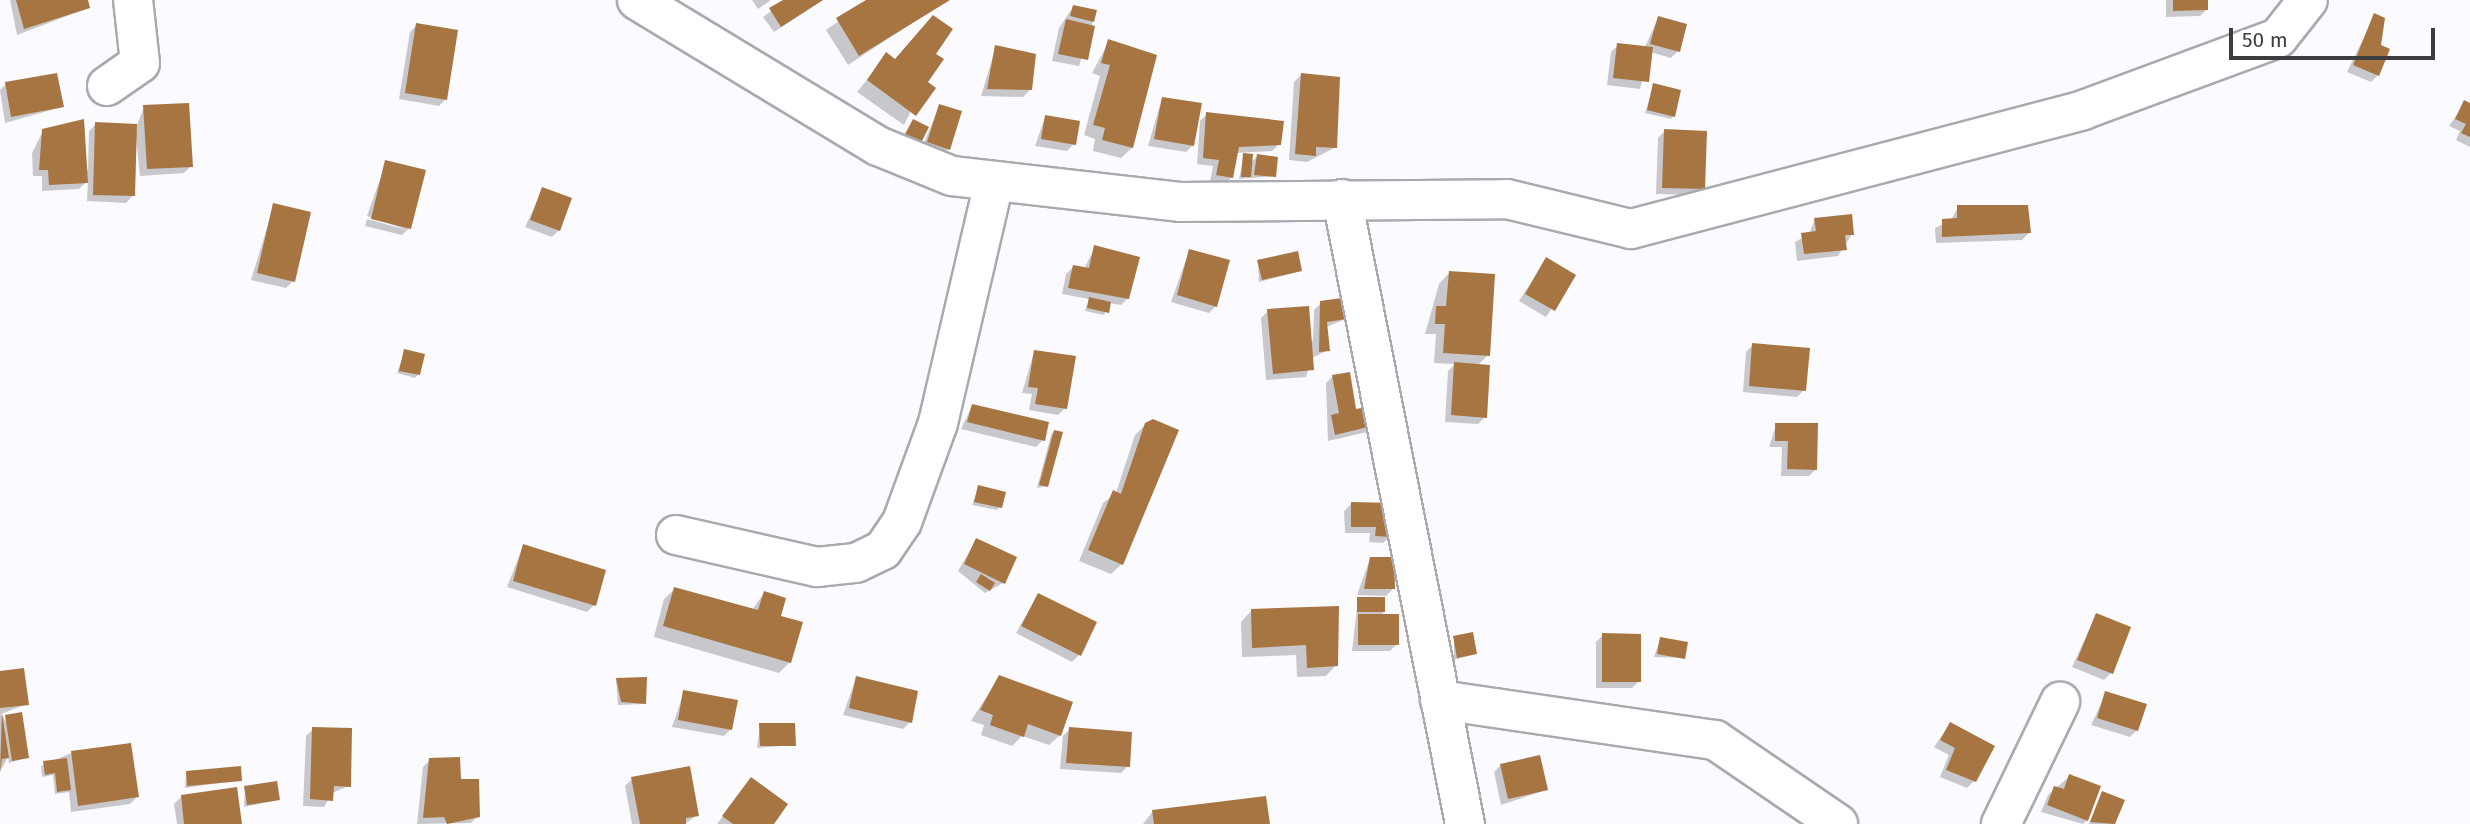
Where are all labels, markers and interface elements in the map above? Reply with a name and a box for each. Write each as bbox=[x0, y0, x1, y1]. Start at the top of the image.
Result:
scale bar bbox=[2232, 14, 2438, 58]
text: 50 m bbox=[2242, 27, 2288, 53]

